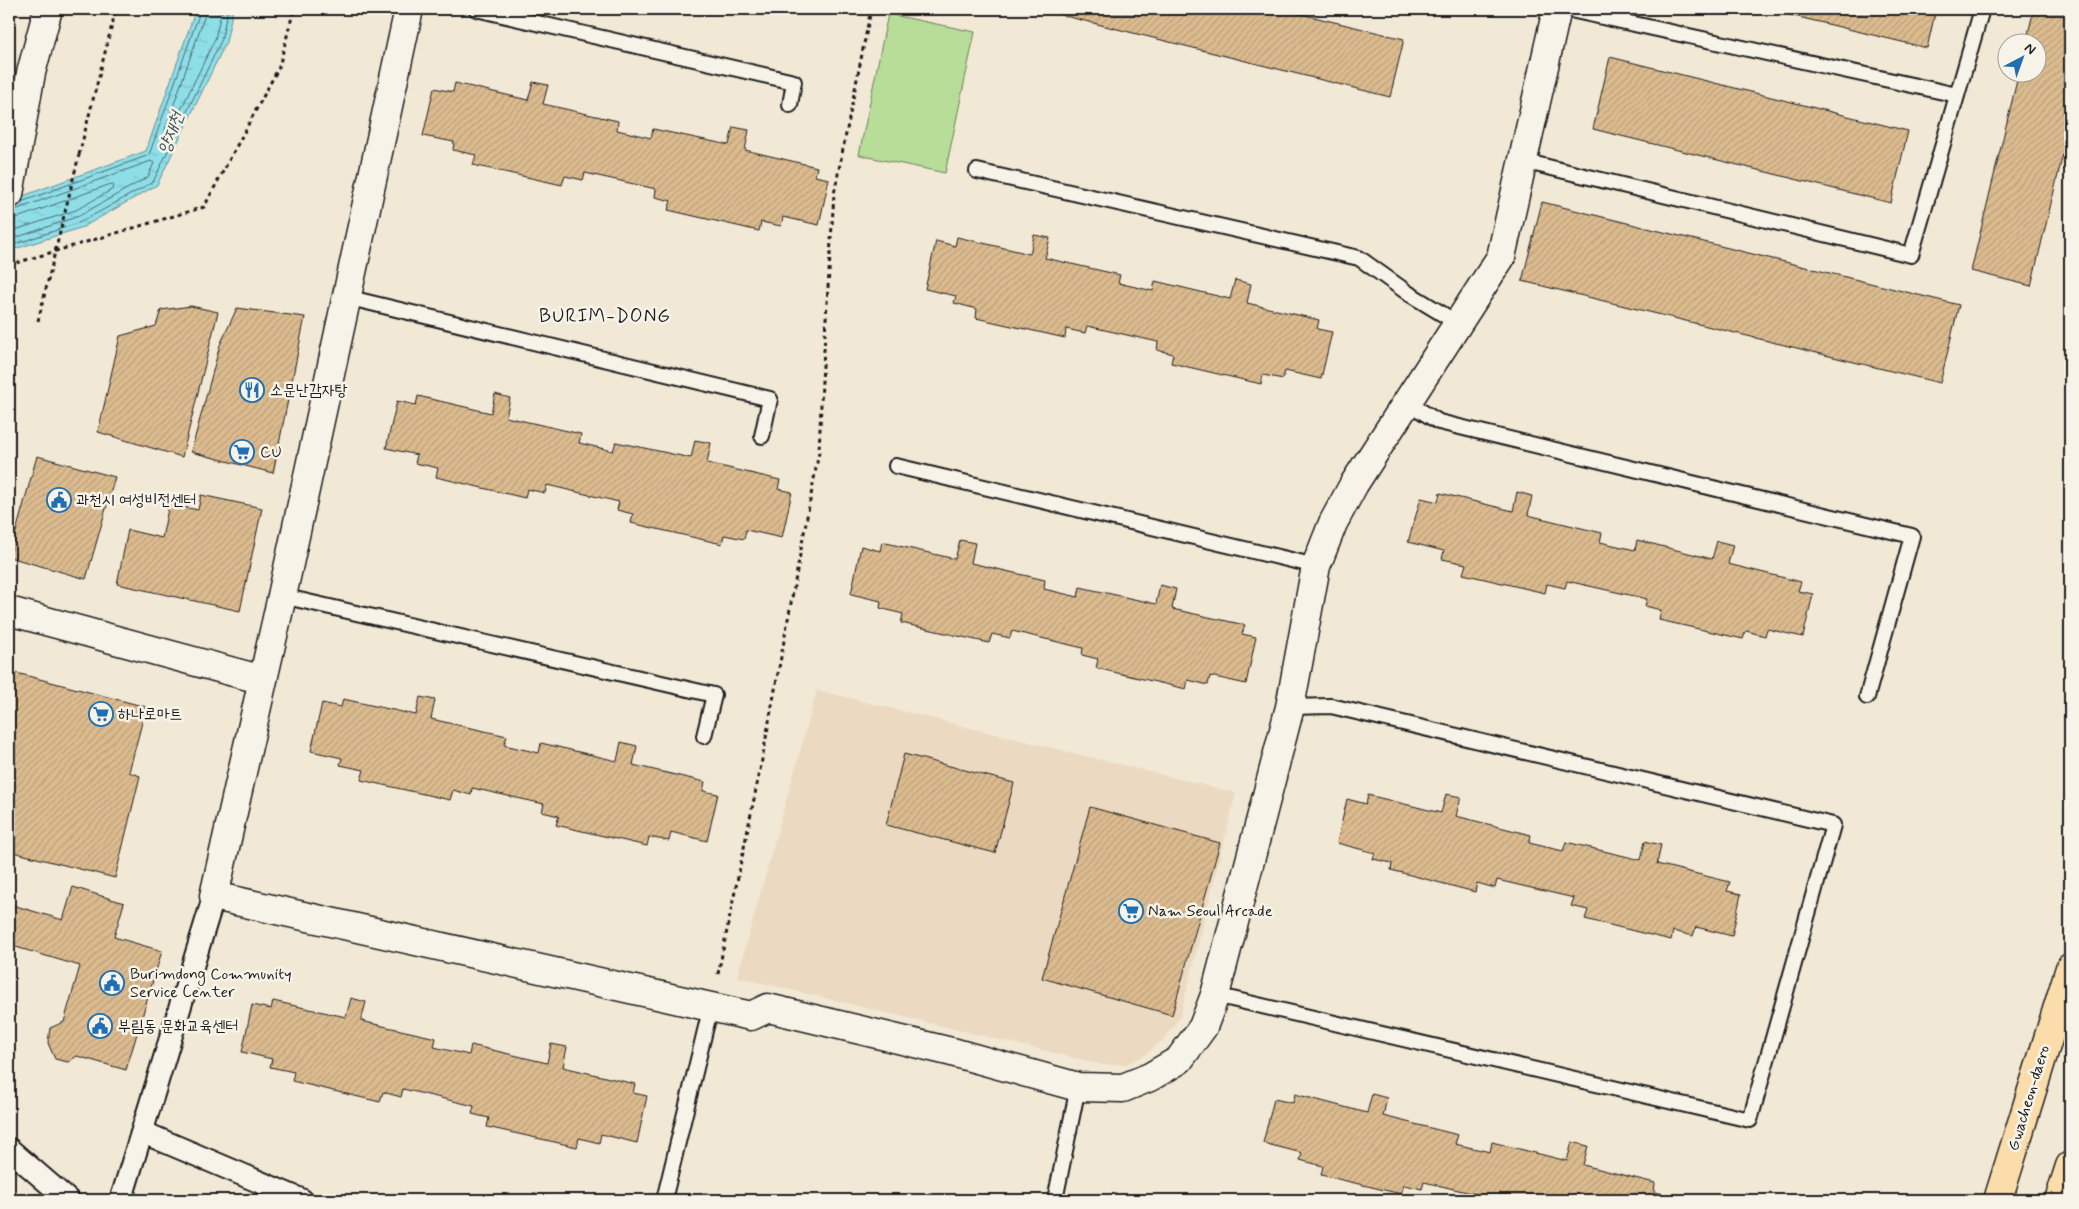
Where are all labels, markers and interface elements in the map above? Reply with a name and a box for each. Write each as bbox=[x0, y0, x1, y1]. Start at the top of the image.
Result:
north arrow bbox=[1996, 32, 2046, 82]
text: N bbox=[2020, 39, 2039, 59]
water label: 양재천 bbox=[152, 107, 190, 158]
district label: BURIM-DONG bbox=[539, 304, 671, 329]
restaurant icon: 소문난감자탕 bbox=[239, 377, 265, 403]
place label: 소문난감자탕 bbox=[270, 380, 347, 401]
supermarket icon: CU bbox=[229, 439, 255, 465]
place label: CU bbox=[260, 442, 282, 463]
public building icon: 과천시 여성비전센터 bbox=[46, 487, 72, 513]
place label: 과천시 여성비전센터 bbox=[76, 490, 196, 511]
supermarket icon: 하나로마트 bbox=[88, 701, 114, 727]
place label: 하나로마트 bbox=[118, 704, 182, 725]
supermarket icon: Nam Seoul Arcade bbox=[1118, 898, 1144, 924]
place label: Nam Seoul Arcade bbox=[1148, 901, 1273, 922]
place label: Burimdong Community Service Center bbox=[130, 964, 292, 1003]
public building icon: Burimdong Community Service Center bbox=[99, 970, 125, 996]
public building icon: 부림동 문화교육센터 bbox=[87, 1013, 113, 1039]
place label: 부림동 문화교육센터 bbox=[118, 1016, 238, 1037]
street label: Gwacheon-daero bbox=[2003, 1042, 2055, 1153]

